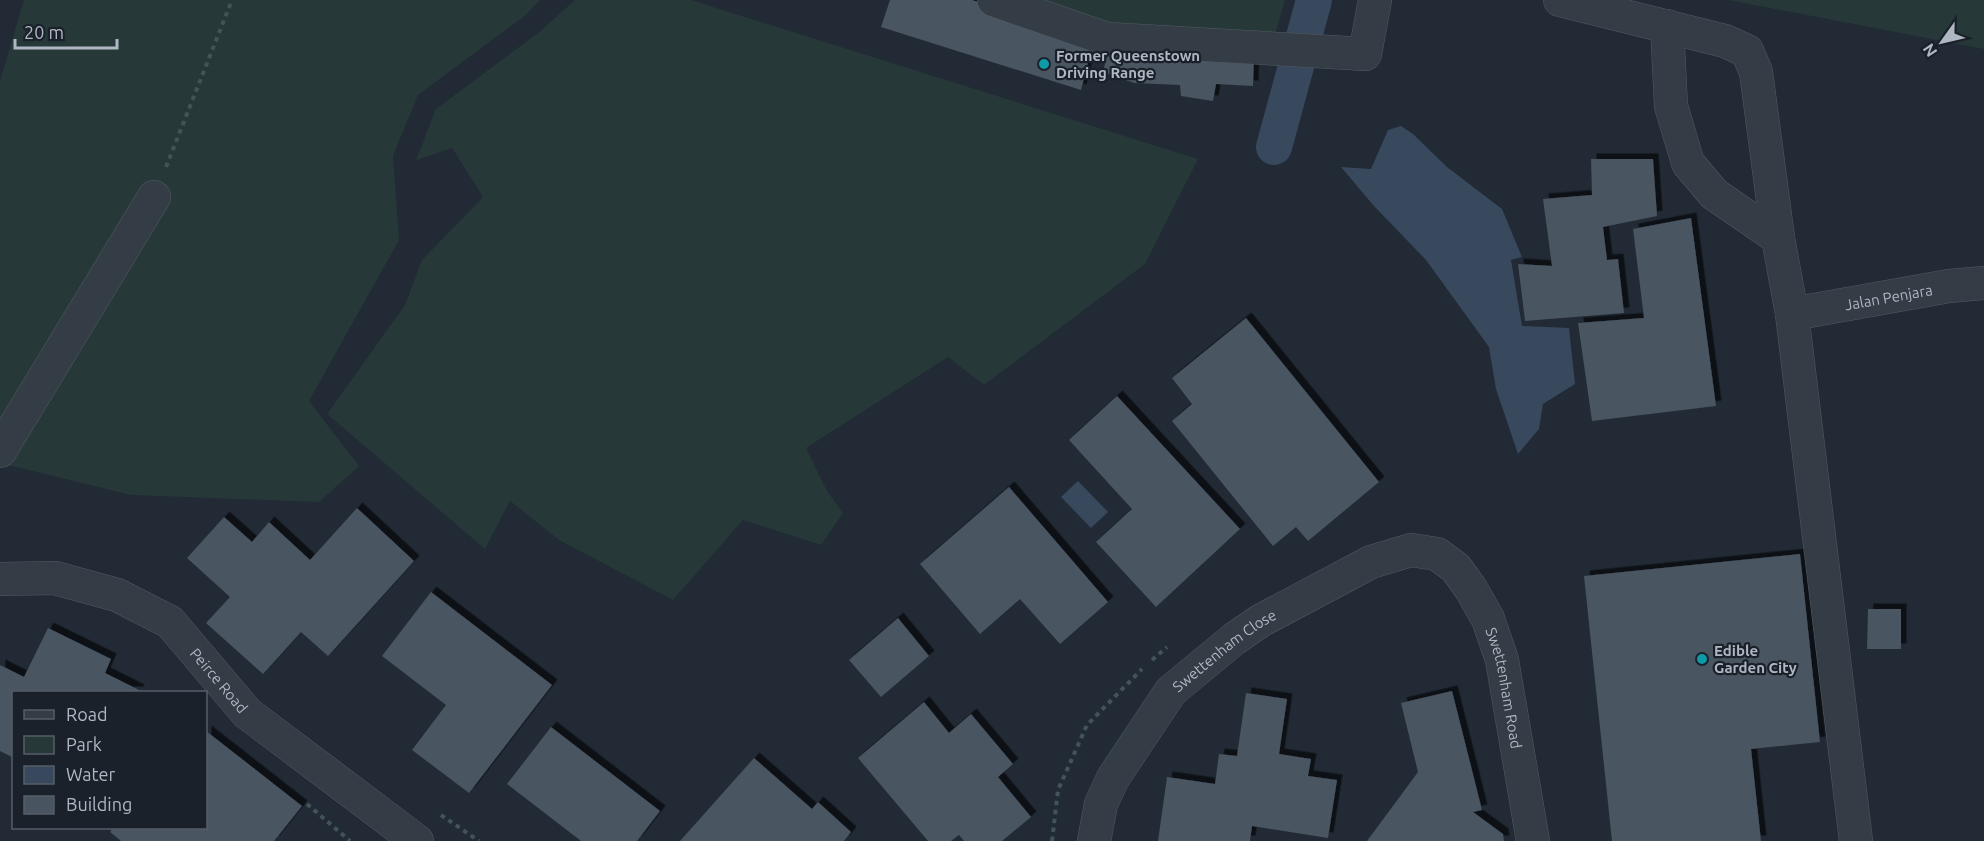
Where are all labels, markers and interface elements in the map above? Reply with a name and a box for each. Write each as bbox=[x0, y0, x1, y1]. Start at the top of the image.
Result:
scale bar bbox=[15, 12, 117, 50]
north arrow bbox=[1912, 12, 1972, 72]
text: 20 m bbox=[24, 22, 64, 42]
text: N bbox=[1919, 40, 1940, 60]
place label: Former Queenstown Driving Range bbox=[1056, 47, 1200, 81]
marker: Former Queenstown Driving Range bbox=[1037, 57, 1051, 71]
street label: Jalan Penjara bbox=[1843, 281, 1934, 313]
street label: Swettenham Close bbox=[1169, 606, 1279, 695]
street label: Swettenham Road bbox=[1483, 625, 1526, 750]
place label: Edible Garden City bbox=[1714, 642, 1797, 676]
street label: Peirce Road bbox=[187, 644, 251, 716]
marker: Edible Garden City bbox=[1695, 652, 1709, 666]
legend bbox=[12, 691, 207, 829]
text: Road bbox=[66, 704, 108, 724]
text: Park bbox=[66, 734, 102, 754]
text: Water bbox=[66, 764, 116, 784]
text: Building bbox=[66, 794, 132, 814]

